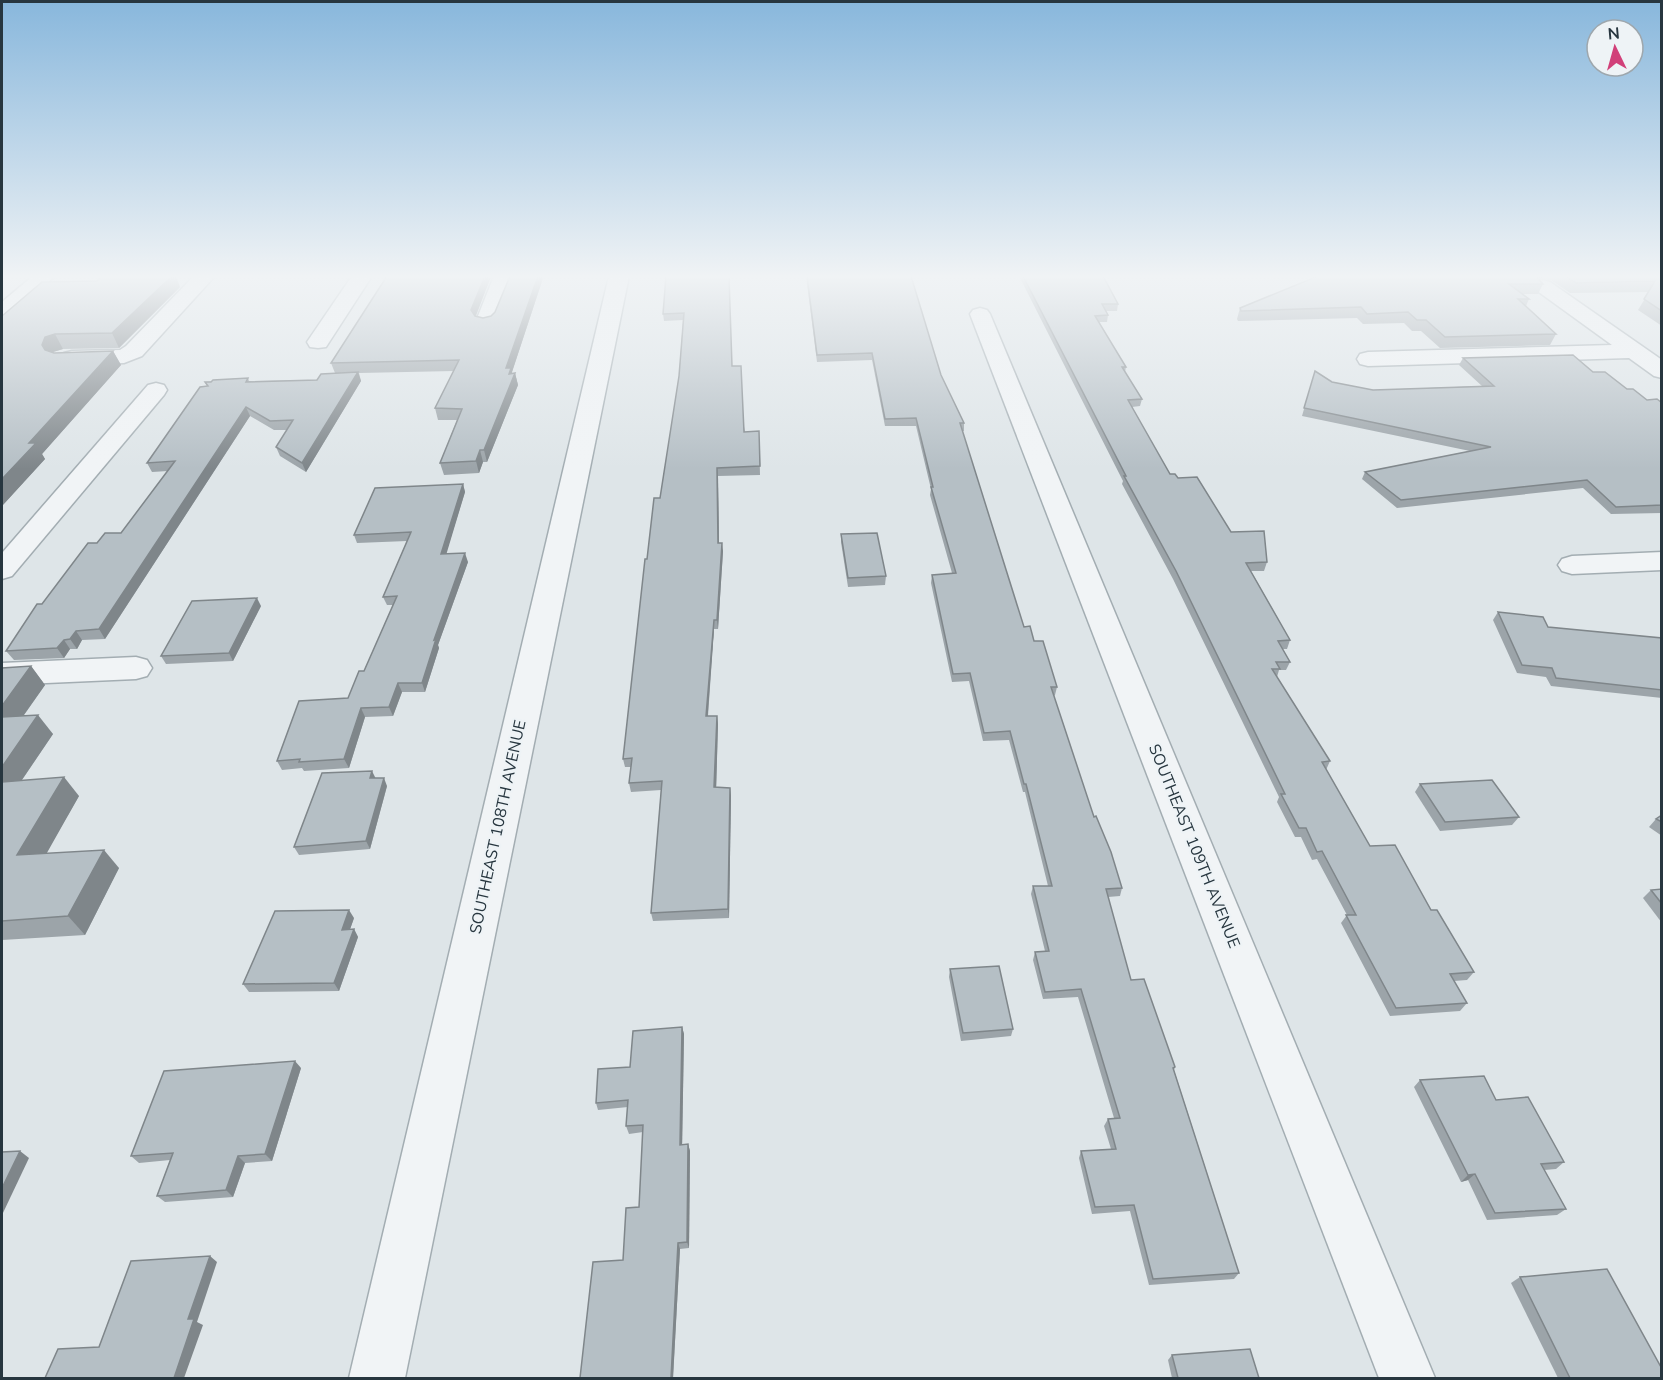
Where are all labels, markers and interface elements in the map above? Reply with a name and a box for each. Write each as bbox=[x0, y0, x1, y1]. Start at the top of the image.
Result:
north arrow bbox=[1585, 18, 1645, 78]
text: N bbox=[1607, 23, 1621, 46]
street label: SOUTHEAST 108TH AVENUE bbox=[465, 718, 531, 936]
street label: SOUTHEAST 109TH AVENUE bbox=[1143, 741, 1245, 951]

